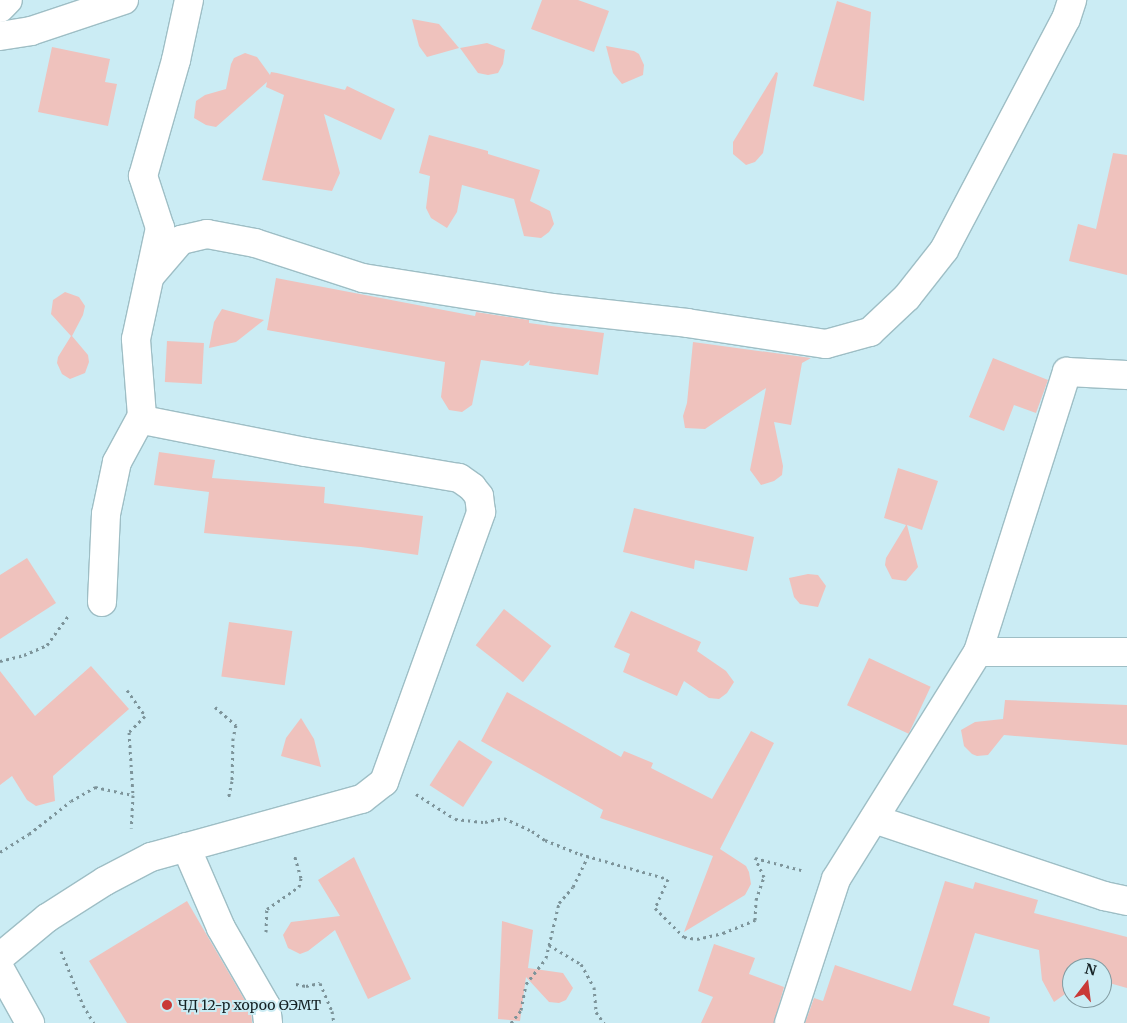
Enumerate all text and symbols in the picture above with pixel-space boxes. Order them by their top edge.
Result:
north arrow [1062,958,1112,1008]
text: N [1083,959,1098,980]
place label: ЧД 12-р хороо ӨЭМТ [178,997,321,1013]
marker: ЧД 12-р хороо ӨЭМТ [160,998,174,1012]

